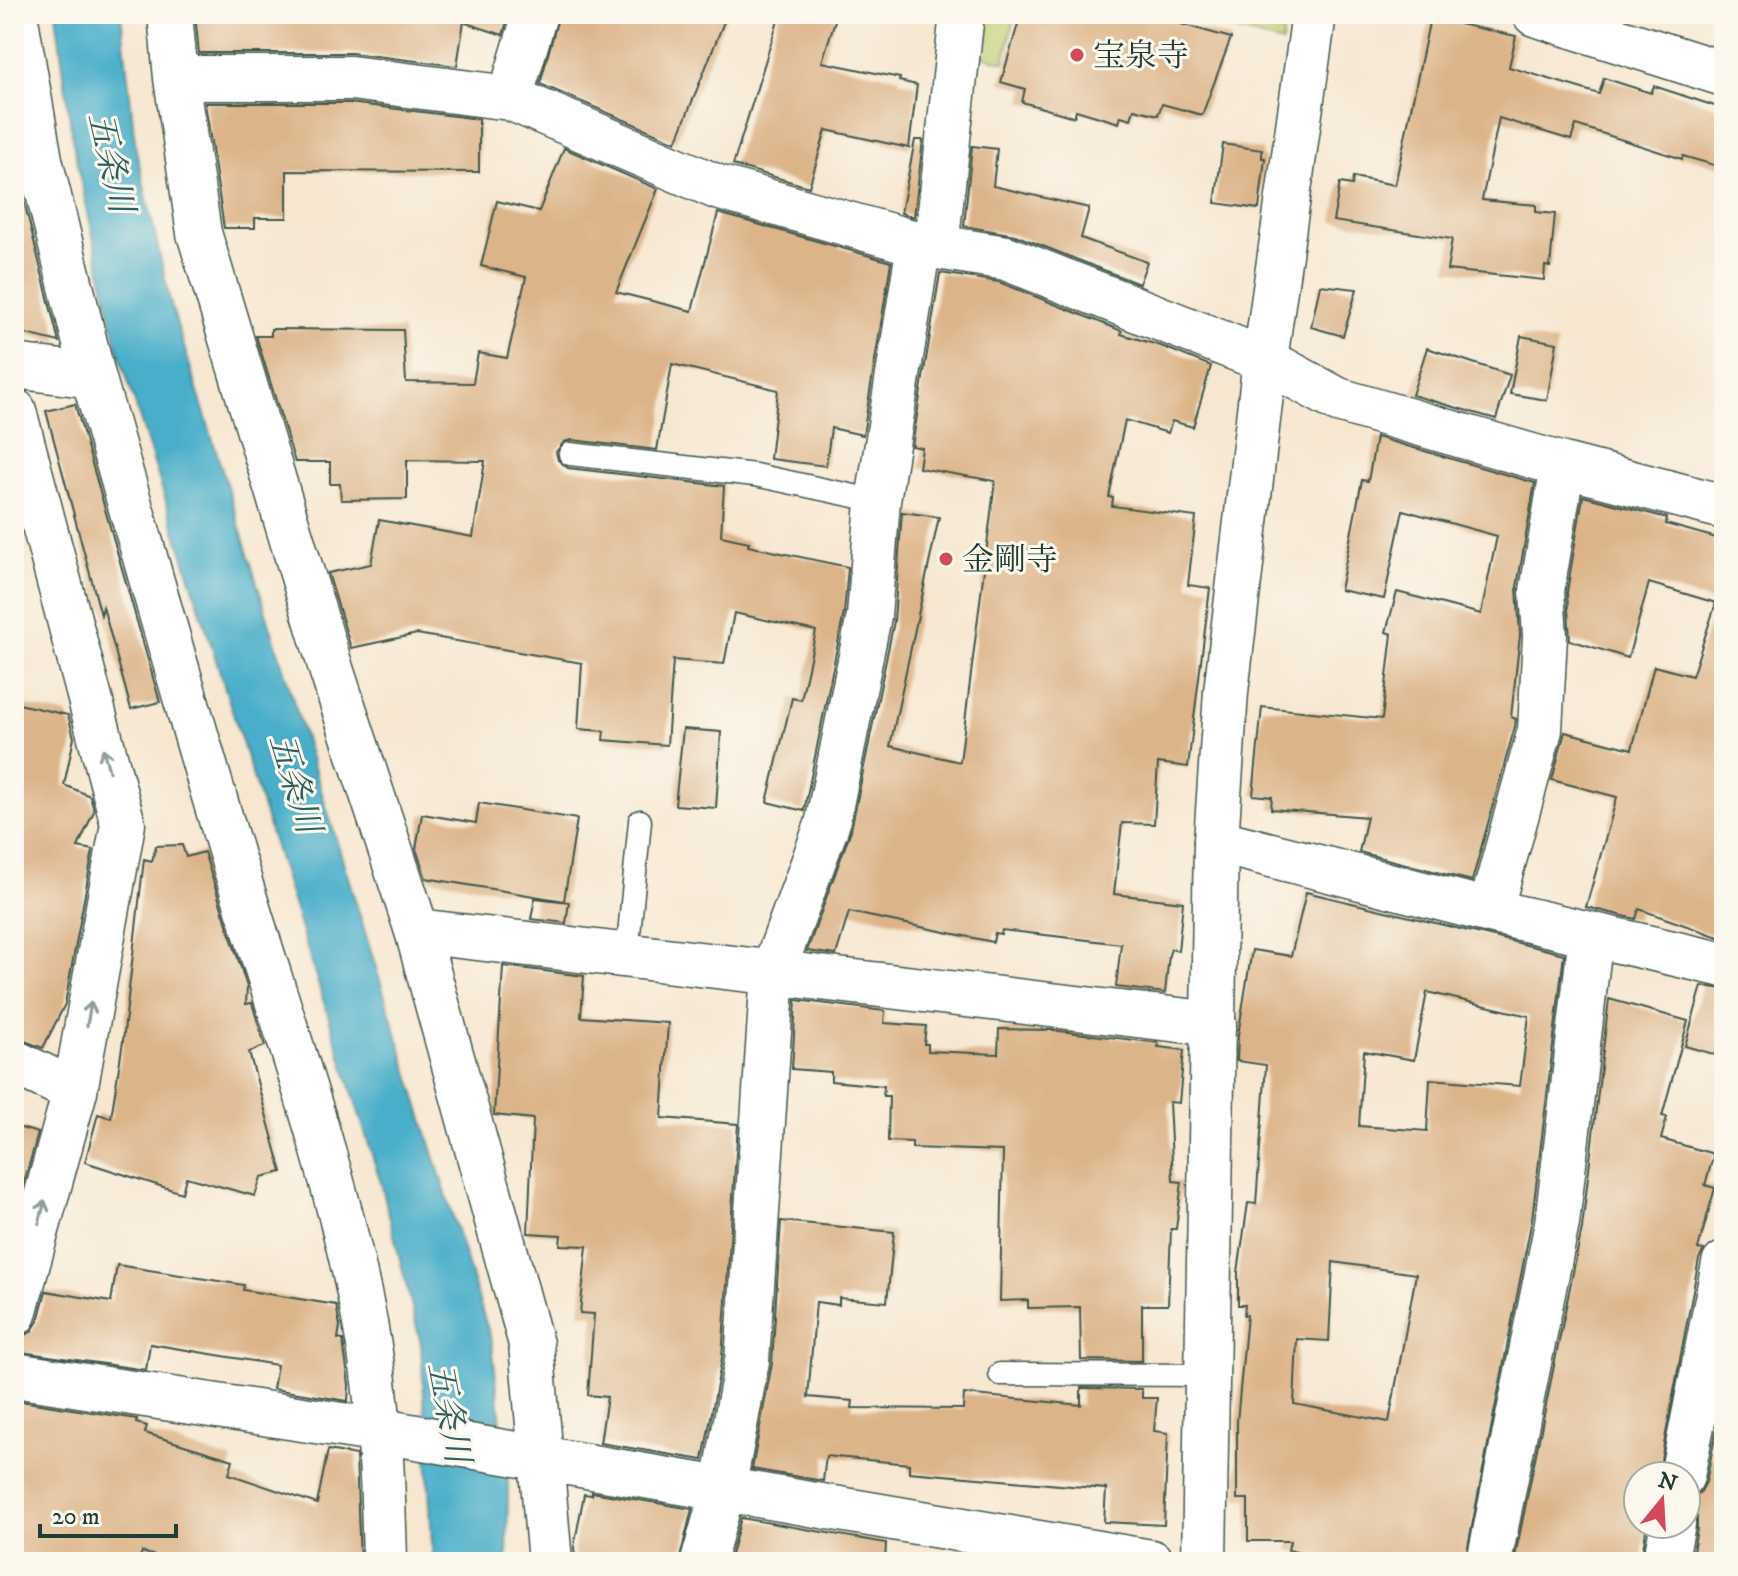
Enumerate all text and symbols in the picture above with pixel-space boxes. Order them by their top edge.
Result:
place label: 宝泉寺 [1093,37,1189,77]
marker: 宝泉寺 [1068,46,1086,64]
water label: 五条川 [78,108,143,221]
place label: 金剛寺 [962,541,1058,581]
marker: 金剛寺 [937,550,955,568]
water label: 五条川 [259,729,330,842]
one-way arrow [97,747,112,773]
one-way arrow [82,1002,97,1028]
one-way arrow [36,1200,51,1226]
water label: 五条川 [418,1358,479,1470]
north arrow [1622,1460,1702,1540]
text: N [1655,1467,1680,1498]
scale bar [40,1488,176,1538]
text: 20 m [52,1502,100,1532]

